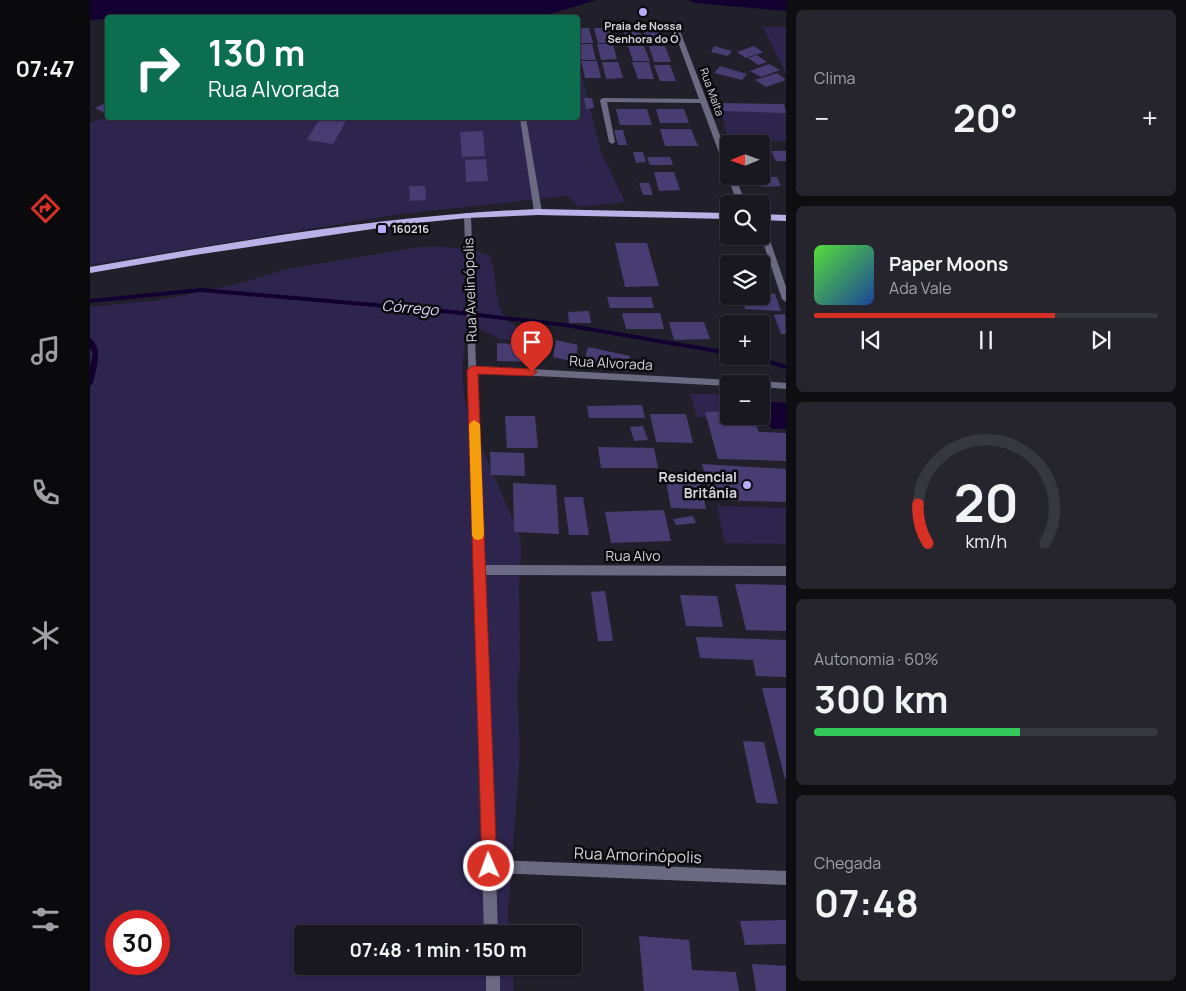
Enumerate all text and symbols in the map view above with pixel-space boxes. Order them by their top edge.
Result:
marker: Praia de Nossa Senhora do Ó [637,6,649,18]
place label: Praia de Nossa Senhora do Ó [604,18,682,46]
text: 130 m [208,29,305,77]
icon: right [125,35,190,100]
text: 07:47 [16,54,74,84]
street label: Rua Malta [697,66,728,118]
text: Clima [814,67,855,89]
text: Rua Alvorada [208,74,339,104]
text: 20° [953,91,1018,143]
text: − [814,99,829,137]
text: + [1142,99,1158,137]
north arrow [720,135,770,185]
map controls [720,135,770,425]
icon: directions [28,191,63,226]
button: search [720,195,770,245]
place label: 160216 [392,221,429,236]
marker: 160216 [376,223,388,235]
street label: Rua Avelinópolis [458,237,481,343]
text: Paper Moons [889,251,1008,277]
button: layers [720,255,770,305]
text: Ada Vale [889,277,952,299]
water label: Córrego [381,295,440,321]
button: + [720,315,770,365]
pin [511,321,553,372]
icon: previous [857,326,885,354]
icon: pause [972,326,1000,354]
icon: next [1087,326,1115,354]
icon: arrive [518,328,546,356]
icon: music [28,333,63,368]
street label: Rua Alvorada [569,351,653,374]
button: − [720,375,770,425]
place label: Residencial Britânia [659,467,737,502]
text: 20 [953,467,1019,538]
icon: phone [28,475,63,510]
marker: Residencial Britânia [741,479,753,491]
text: km/h [965,529,1007,553]
street label: Rua Alvo [606,546,660,565]
icon: climate [28,618,63,653]
text: Autonomia · 60% [814,648,938,670]
text: 300 km [814,672,948,724]
icon: car [28,760,63,795]
position arrow [462,839,514,891]
street label: Rua Amorinópolis [574,842,702,868]
text: Chegada [814,852,881,874]
text: 07:48 [814,876,919,928]
icon: filters [28,902,63,937]
speed limit sign: 30 [105,910,170,975]
text: 07:48 · 1 min · 150 m [350,937,526,963]

